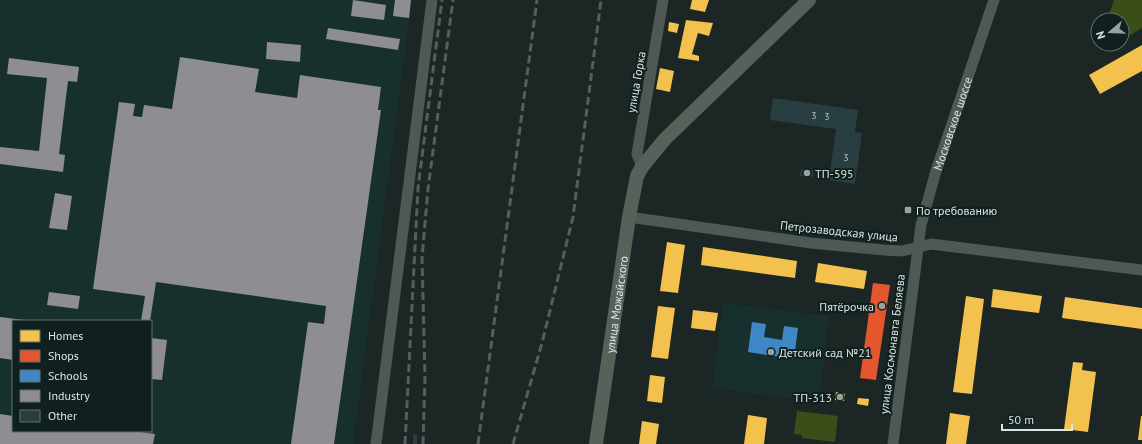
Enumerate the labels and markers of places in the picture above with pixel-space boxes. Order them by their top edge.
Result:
place label: ТП-595 [815,166,854,181]
marker: ТП-595 [802,168,812,178]
place label: По требованию [916,203,997,218]
marker: По требованию [903,205,913,215]
place label: Пятёрочка [819,299,874,314]
marker: Пятёрочка [877,301,887,311]
place label: Детский сад №21 [779,345,871,360]
marker: Детский сад №21 [766,347,776,357]
place label: ТП-313 [793,390,832,405]
marker: ТП-313 [835,392,845,402]

